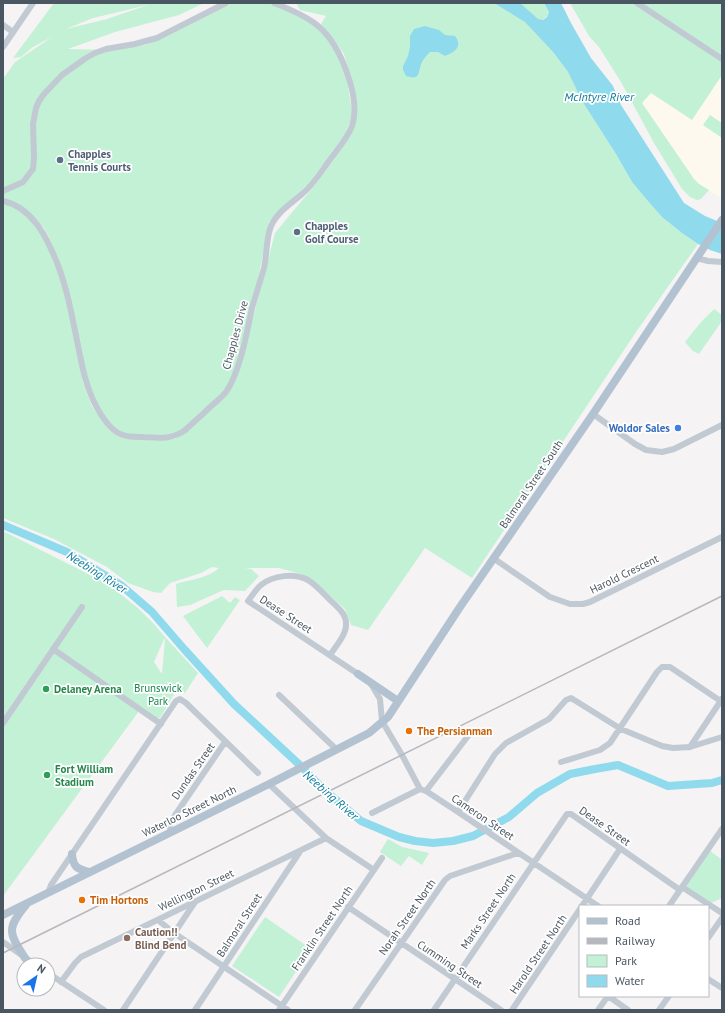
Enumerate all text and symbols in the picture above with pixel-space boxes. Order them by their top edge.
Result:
water label: McIntyre River [564,89,635,104]
place label: Chapples Tennis Courts [68,147,131,174]
marker: Chapples Tennis Courts [55,155,65,165]
place label: Chapples Golf Course [305,219,359,246]
marker: Chapples Golf Course [292,227,302,237]
street label: Chapples Drive [219,299,251,371]
place label: Woldor Sales [609,421,670,435]
marker: Woldor Sales [673,423,683,433]
street label: Balmoral Street South [496,437,566,531]
water label: Neebing River [64,548,131,597]
street label: Harold Crescent [587,551,661,597]
street label: Dease Street [257,592,315,636]
park label: Brunswick Park [134,681,183,708]
place label: Delaney Arena [54,682,122,696]
marker: Delaney Arena [41,684,51,694]
place label: The Persianman [417,724,492,738]
marker: The Persianman [404,726,414,736]
street label: Dundas Street [168,740,218,802]
place label: Fort William Stadium [55,762,113,789]
water label: Neebing River [300,767,362,824]
marker: Fort William Stadium [42,770,52,780]
street label: Waterloo Street North [140,782,238,840]
street label: Cameron Street [449,791,517,843]
street label: Dease Street [577,803,634,849]
street label: Wellington Street [156,866,236,914]
street label: Marks Street North [457,870,519,952]
street label: Norah Street North [376,876,438,958]
street label: Franklin Street North [288,883,356,973]
street label: Balmoral Street [213,890,265,960]
place label: Tim Hortons [90,893,149,907]
marker: Tim Hortons [77,895,87,905]
legend [579,905,709,997]
street label: Harold Street North [506,912,570,996]
text: Road [615,913,640,928]
place label: Caution!! Blind Bend [135,925,186,952]
marker: Caution!! Blind Bend [122,933,132,943]
text: Railway [615,933,655,948]
street label: Cumming Street [415,937,486,991]
text: Park [615,953,637,968]
north arrow [16,957,56,997]
text: N [35,961,49,977]
text: Water [615,973,645,988]

